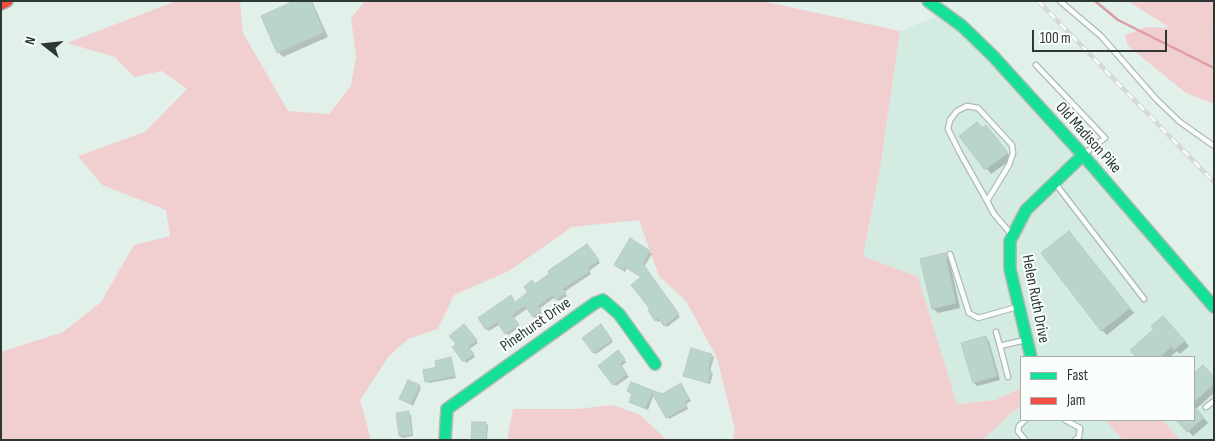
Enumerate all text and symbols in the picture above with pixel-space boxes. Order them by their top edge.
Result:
north arrow [20,20,70,70]
scale bar [1035,20,1170,52]
text: 100 m [1040,29,1071,48]
text: N [21,35,39,47]
street label: Old Madison Pike [1051,98,1125,178]
street label: Helen Ruth Drive [1017,253,1053,345]
street label: Pinehurst Drive [497,294,575,356]
legend [1020,356,1195,421]
text: Fast [1067,366,1088,385]
text: Jam [1067,391,1085,410]

